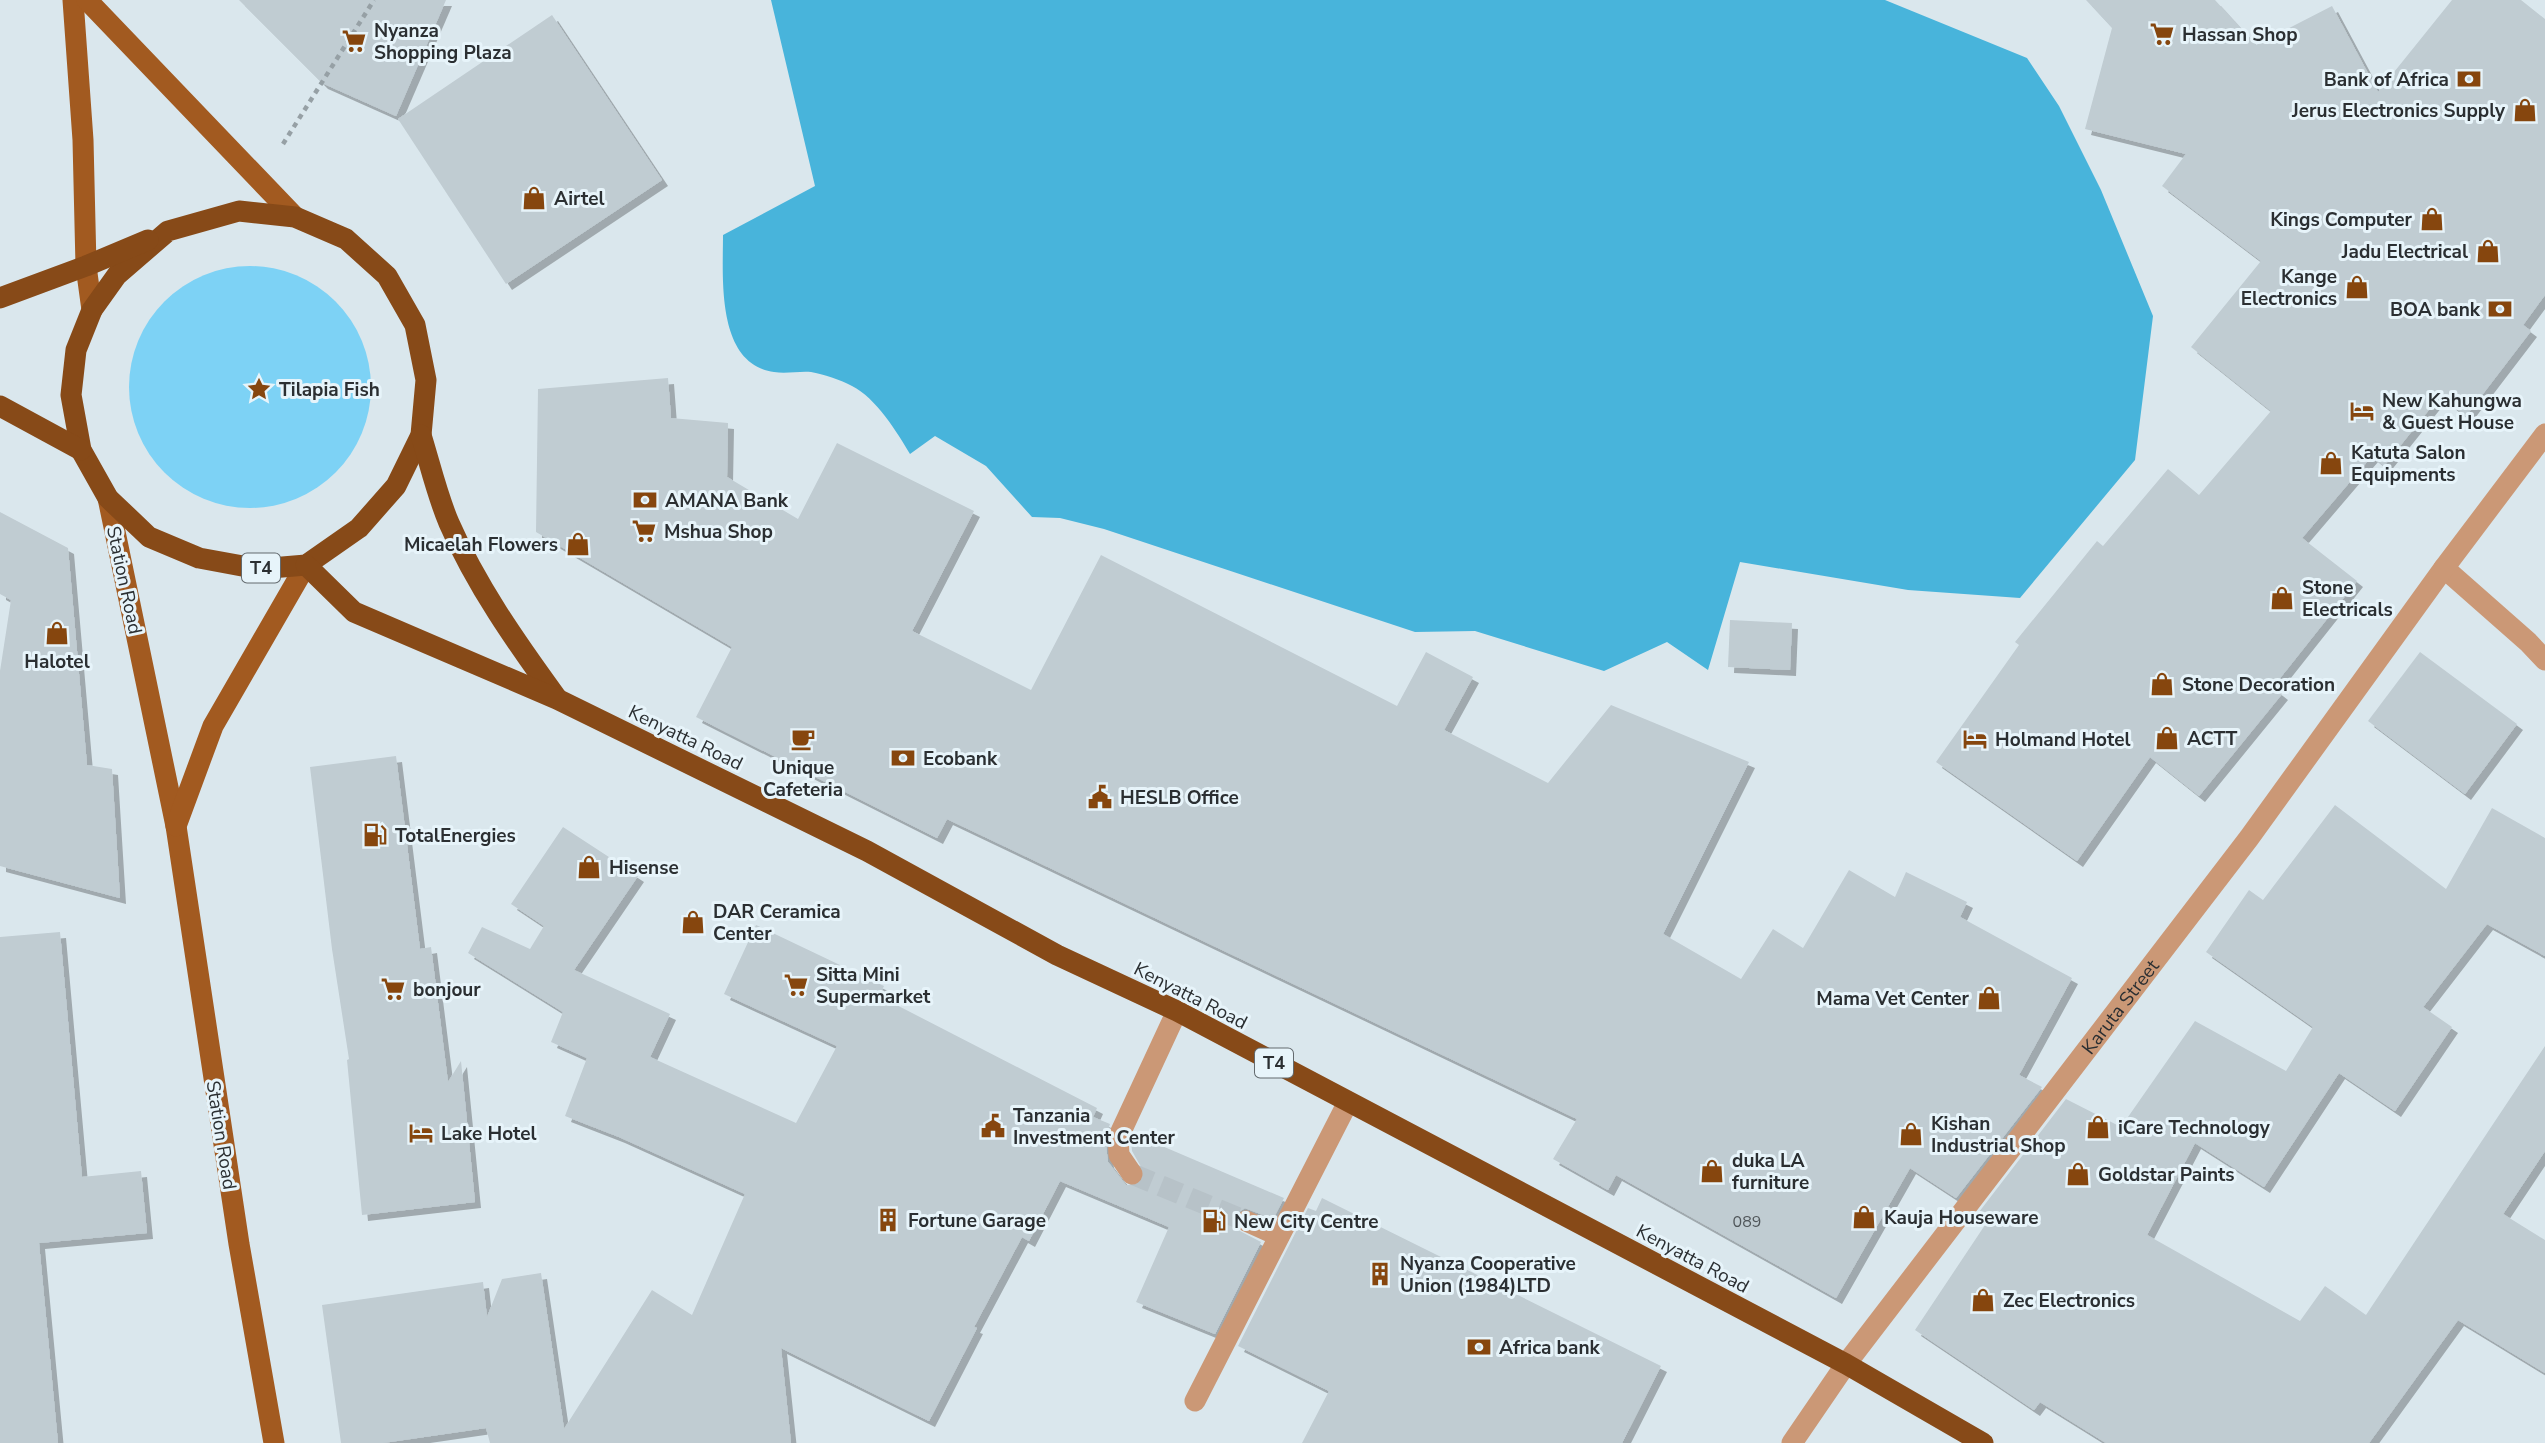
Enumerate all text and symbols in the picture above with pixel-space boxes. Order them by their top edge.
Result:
place label: Nyanza Shopping Plaza [374,18,512,66]
supermarket icon: Hassan Shop [2148,20,2176,48]
place label: Hassan Shop [2182,22,2298,48]
supermarket icon: Nyanza Shopping Plaza [340,27,368,55]
bank icon: Bank of Africa [2455,65,2483,93]
place label: Bank of Africa [2324,67,2449,93]
shop icon: Jerus Electronics Supply [2511,96,2539,124]
place label: Jerus Electronics Supply [2291,98,2506,124]
shop icon: Airtel [520,184,548,212]
place label: Airtel [554,186,605,212]
shop icon: Kings Computer [2418,205,2446,233]
place label: Kings Computer [2270,207,2413,233]
shop icon: Jadu Electrical [2474,237,2502,265]
place label: Jadu Electrical [2341,239,2468,265]
place label: Kange Electronics [2241,264,2337,312]
shop icon: Kange Electronics [2343,273,2371,301]
bank icon: BOA bank [2486,295,2514,323]
place label: BOA bank [2390,297,2481,323]
place icon: Tilapia Fish [245,375,273,403]
place label: Tilapia Fish [279,377,380,403]
place label: New Kahungwa & Guest House [2382,388,2522,436]
hotel icon: New Kahungwa & Guest House [2348,397,2376,425]
place label: Katuta Salon Equipments [2351,440,2466,488]
shop icon: Katuta Salon Equipments [2317,449,2345,477]
bank icon: AMANA Bank [631,486,659,514]
place label: AMANA Bank [665,488,789,514]
supermarket icon: Mshua Shop [630,517,658,545]
place label: Mshua Shop [664,519,773,545]
street label: Station Road [100,524,148,637]
shop icon: Micaelah Flowers [564,530,592,558]
place label: Micaelah Flowers [404,532,558,558]
road number: T4 [242,554,280,582]
place label: Stone Electricals [2302,575,2393,623]
shop icon: Stone Electricals [2268,584,2296,612]
shop icon: Halotel [43,619,71,647]
place label: Halotel [24,649,90,675]
shop icon: Stone Decoration [2148,670,2176,698]
place label: Stone Decoration [2182,672,2335,698]
street label: Kenyatta Road [624,699,747,777]
shop icon: ACTT [2153,724,2181,752]
cafe icon: Unique Cafeteria [789,725,817,753]
hotel icon: Holmand Hotel [1961,725,1989,753]
place label: ACTT [2187,726,2238,752]
place label: Holmand Hotel [1995,727,2131,753]
bank icon: Ecobank [889,744,917,772]
place label: Ecobank [923,746,998,772]
place label: Unique Cafeteria [763,755,843,803]
public building icon: HESLB Office [1086,783,1114,811]
place label: HESLB Office [1120,785,1239,811]
fuel station icon: TotalEnergies [361,821,389,849]
place label: TotalEnergies [395,823,516,849]
shop icon: Hisense [575,853,603,881]
place label: Hisense [609,855,679,881]
place label: DAR Ceramica Center [713,899,841,947]
shop icon: DAR Ceramica Center [679,908,707,936]
street label: Karuta Street [2076,954,2166,1060]
street label: Kenyatta Road [1129,956,1252,1036]
place label: Sitta Mini Supermarket [816,962,931,1010]
supermarket icon: Sitta Mini Supermarket [782,971,810,999]
supermarket icon: bonjour [379,975,407,1003]
place label: bonjour [413,977,481,1003]
shop icon: Mama Vet Center [1975,984,2003,1012]
place label: Mama Vet Center [1816,986,1970,1012]
road number: T4 [1255,1048,1293,1078]
street label: Station Road [200,1079,242,1191]
place label: Tanzania Investment Center [1013,1103,1176,1151]
place label: Kishan Industrial Shop [1931,1111,2066,1159]
public building icon: Tanzania Investment Center [979,1112,1007,1140]
shop icon: iCare Technology [2084,1113,2112,1141]
place label: iCare Technology [2118,1115,2271,1141]
hotel icon: Lake Hotel [407,1119,435,1147]
shop icon: Kishan Industrial Shop [1897,1120,1925,1148]
place label: Lake Hotel [441,1121,537,1147]
place label: duka LA furniture [1732,1148,1809,1196]
shop icon: duka LA furniture [1698,1157,1726,1185]
shop icon: Goldstar Paints [2064,1160,2092,1188]
place label: Goldstar Paints [2098,1162,2235,1188]
shop icon: Kauja Houseware [1850,1203,1878,1231]
place label: Kauja Houseware [1884,1205,2039,1231]
building icon: Fortune Garage [874,1206,902,1234]
fuel station icon: New City Centre [1200,1207,1228,1235]
place label: Fortune Garage [908,1208,1046,1234]
place label: New City Centre [1234,1209,1379,1235]
house number: 089 [1733,1211,1761,1233]
street label: Kenyatta Road [1632,1218,1754,1300]
place label: Nyanza Cooperative Union (1984)LTD [1400,1251,1576,1299]
building icon: Nyanza Cooperative Union (1984)LTD [1366,1260,1394,1288]
shop icon: Zec Electronics [1969,1286,1997,1314]
place label: Zec Electronics [2003,1288,2135,1314]
bank icon: Africa bank [1465,1333,1493,1361]
place label: Africa bank [1499,1335,1600,1361]

